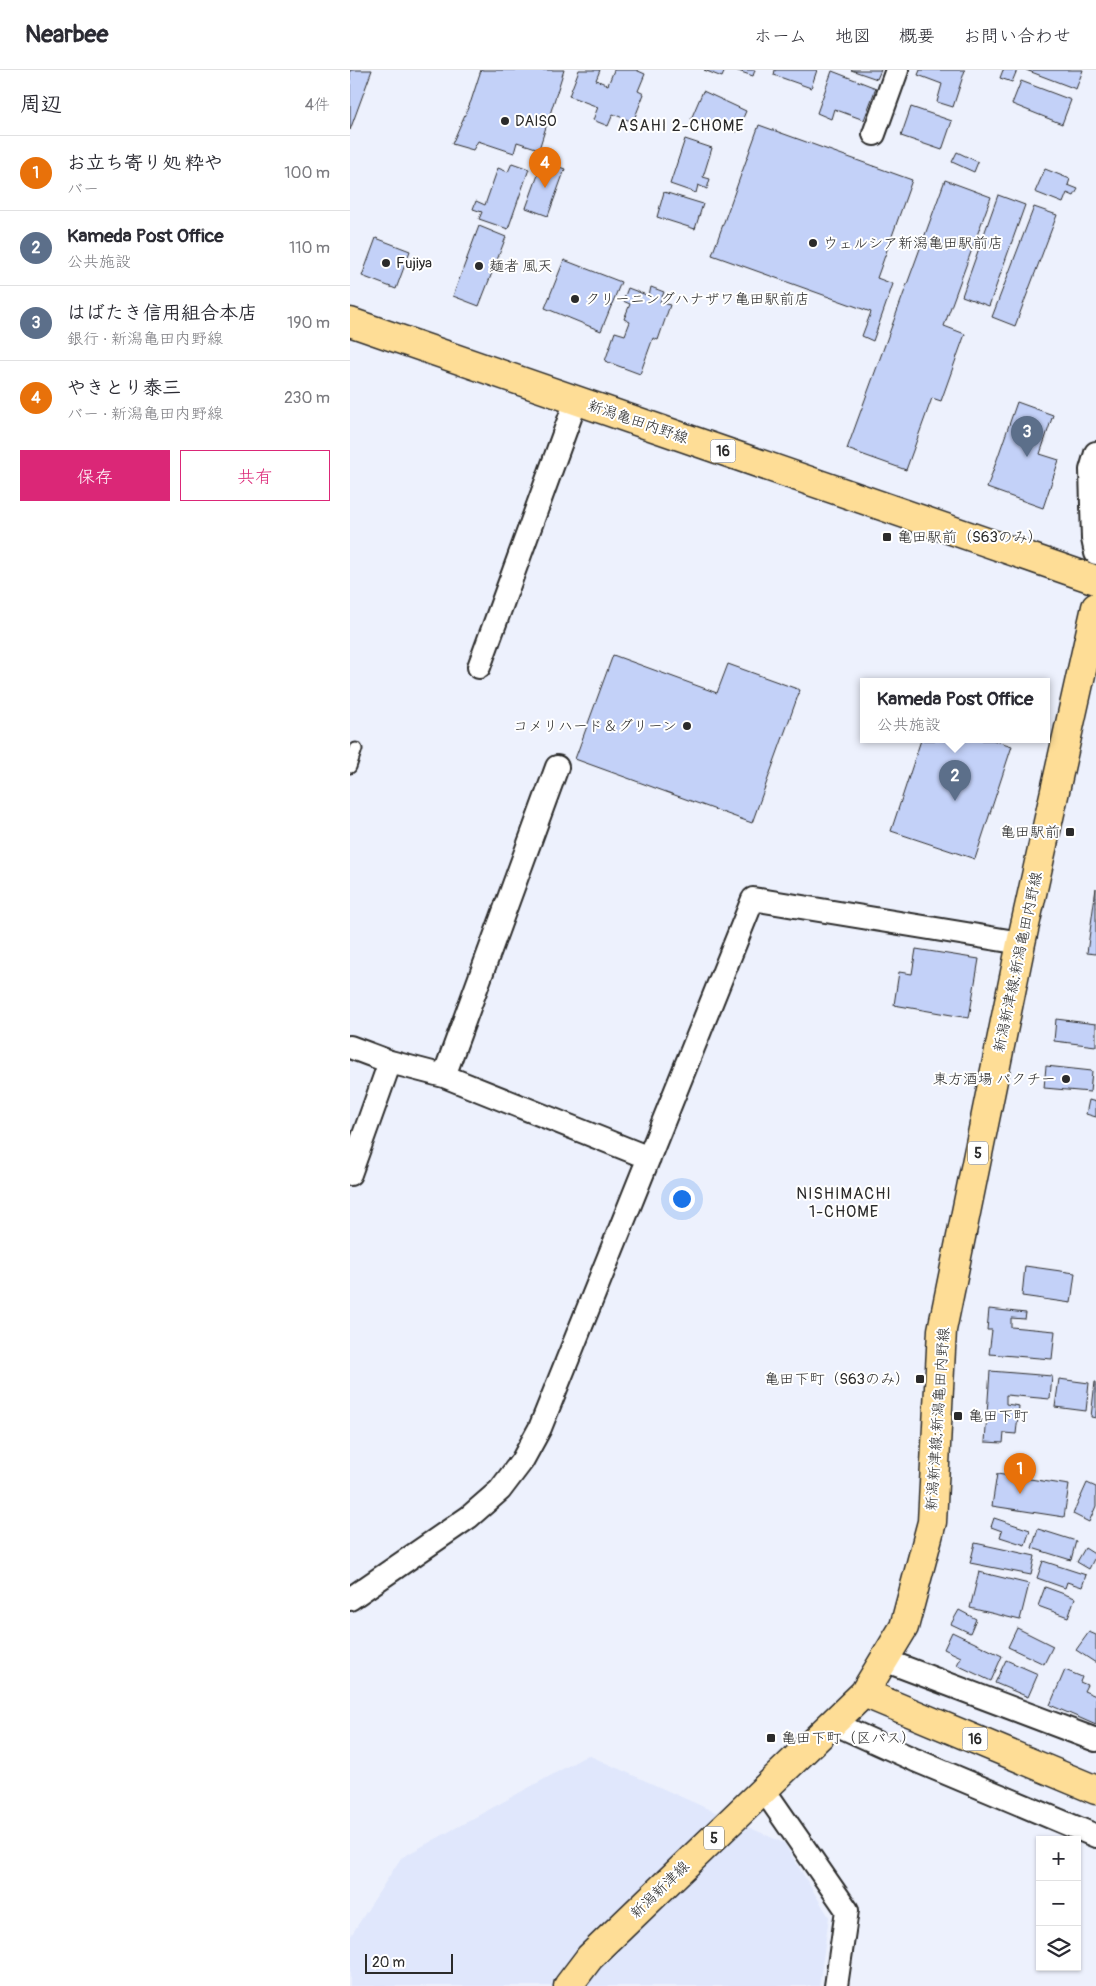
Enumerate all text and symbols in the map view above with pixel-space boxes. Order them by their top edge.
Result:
text: Nearbee [25,20,108,49]
text: ホーム [754,25,807,48]
text: 地図 [835,25,871,48]
text: 概要 [899,25,935,48]
text: お問い合わせ [963,25,1071,48]
text: 周辺 [20,91,62,118]
text: 4件 [305,95,330,115]
place label: DAISO [515,112,557,131]
marker: DAISO [499,115,511,127]
district label: ASAHI 2-CHOME [618,116,744,136]
pin: 4 [529,147,561,188]
text: お立ち寄り処 粋や [67,151,223,175]
text: 1 [33,163,39,183]
text: 100 m [284,163,330,183]
text: バー [67,179,99,199]
text: Kameda Post Office [67,224,224,248]
place label: ウェルシア新潟亀田駅前店 [823,234,1003,253]
marker: ウェルシア新潟亀田駅前店 [807,237,819,249]
text: 2 [32,238,40,258]
text: 110 m [289,238,330,258]
text: 公共施設 [67,252,131,272]
place label: Fujiya [396,254,432,273]
marker: Fujiya [380,257,392,269]
place label: 麺者 風天 [489,257,552,276]
marker: 麺者 風天 [473,260,485,272]
place label: クリーニングハナザワ亀田駅前店 [585,290,809,309]
marker: クリーニングハナザワ亀田駅前店 [569,293,581,305]
text: はばたき信用組合本店 [67,301,257,325]
text: 3 [32,313,40,333]
text: 190 m [287,313,330,333]
text: 銀行 · 新潟亀田内野線 [67,329,223,349]
text: やきとり泰三 [67,376,181,400]
text: 4 [31,388,41,408]
text: 230 m [284,388,330,408]
street label: 新潟亀田内野線 [585,396,691,448]
text: バー · 新潟亀田内野線 [67,404,223,424]
pin: 3 [1011,416,1043,457]
road number: 16 [710,440,736,462]
button: 保存 [20,450,170,501]
button: 共有 [180,450,330,501]
place label: 亀田駅前（S63のみ） [897,528,1043,547]
marker: 亀田駅前（S63のみ） [881,531,893,543]
popup [860,678,1050,743]
text: Kameda Post Office [877,687,1033,711]
text: 公共施設 [877,715,941,735]
place label: コメリハード＆グリーン [513,717,677,736]
marker: コメリハード＆グリーン [681,720,693,732]
pin: 2 [939,760,971,801]
place label: 亀田駅前 [1000,823,1060,842]
marker: 亀田駅前 [1064,826,1076,838]
street label: 新潟新津線;新潟亀田内野線 [990,870,1046,1054]
place label: 東方酒場 パクチー [933,1070,1056,1089]
marker: 東方酒場 パクチー [1060,1073,1072,1085]
road number: 5 [968,1142,988,1164]
district label: NISHIMACHI 1-CHOME [796,1184,892,1222]
your location [669,1186,695,1212]
street label: 新潟新津線;新潟亀田内野線 [922,1326,954,1512]
place label: 亀田下町（S63のみ） [764,1370,910,1389]
marker: 亀田下町（S63のみ） [914,1373,926,1385]
place label: 亀田下町 [968,1407,1029,1426]
marker: 亀田下町 [952,1410,964,1422]
pin: 1 [1004,1453,1036,1494]
road number: 16 [962,1728,988,1750]
place label: 亀田下町（区バス） [781,1729,916,1748]
marker: 亀田下町（区バス） [765,1732,777,1744]
road number: 5 [704,1826,724,1850]
map controls [1036,1836,1081,1971]
button: + [1036,1836,1081,1881]
street label: 新潟新津線 [626,1857,694,1923]
button: − [1036,1881,1081,1926]
button: layers [1036,1926,1081,1971]
scale bar [365,1951,452,1974]
text: 20 m [372,1954,405,1971]

